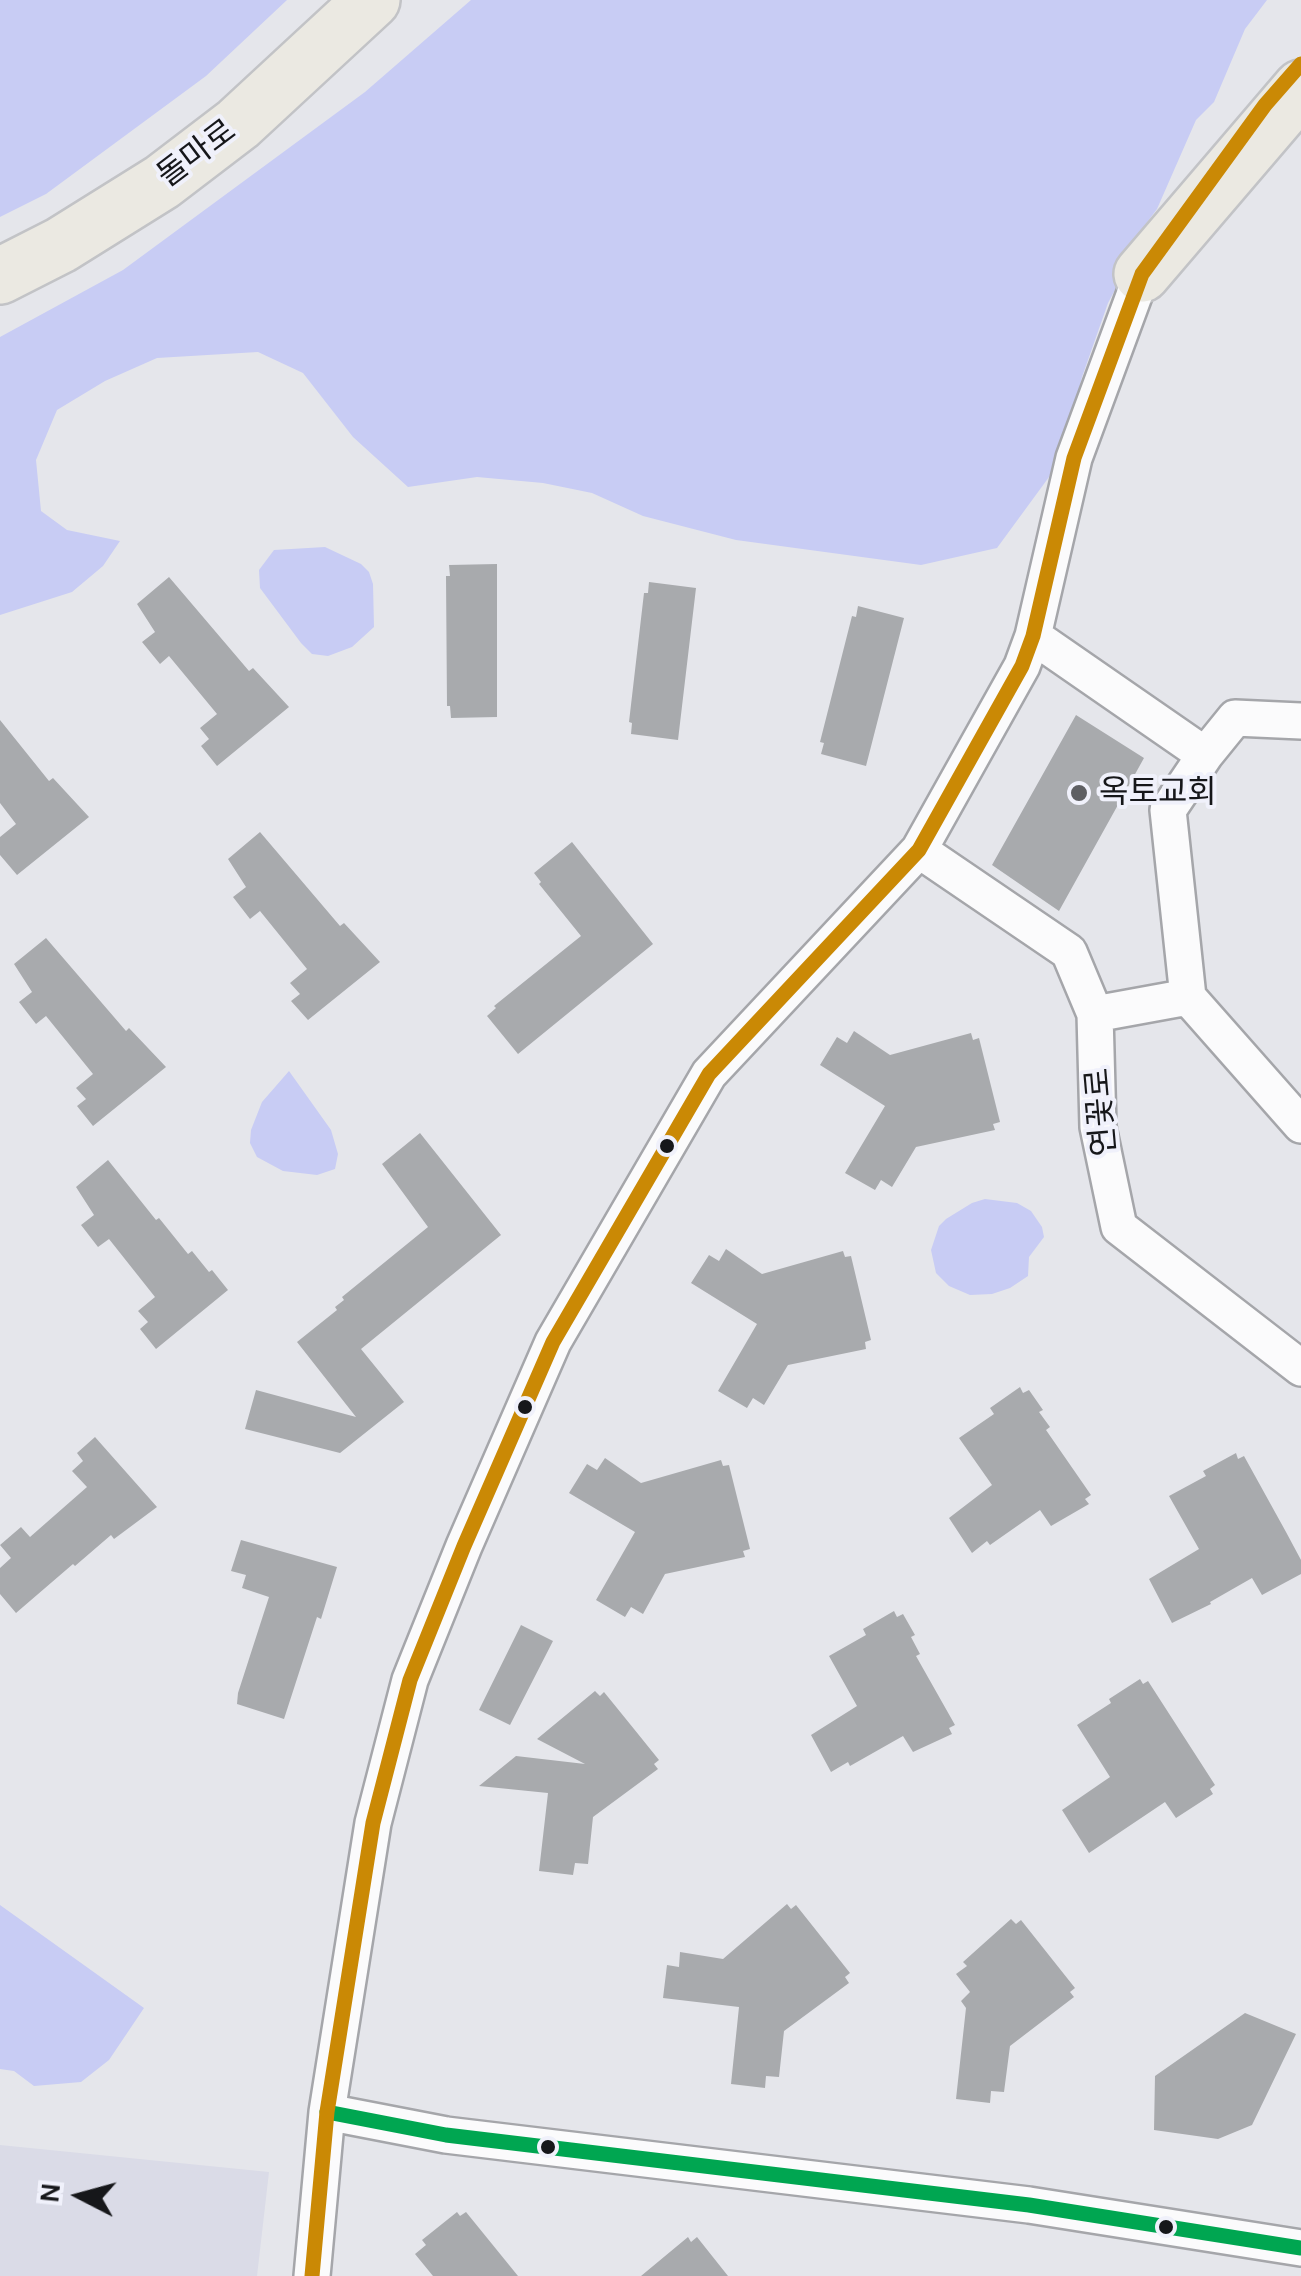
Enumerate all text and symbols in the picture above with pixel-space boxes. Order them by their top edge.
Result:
street label: 돌마로 [150,112,244,196]
place label: 옥토교회 [1099,774,1217,812]
marker: 옥토교회 [1068,782,1090,804]
street label: 연꽃로 [1079,1066,1125,1158]
unlabelled marker [657,1136,677,1156]
unlabelled marker [515,1397,535,1417]
unlabelled marker [538,2137,558,2157]
north arrow [30,2146,130,2246]
text: N [32,2181,67,2205]
unlabelled marker [1156,2217,1176,2237]

